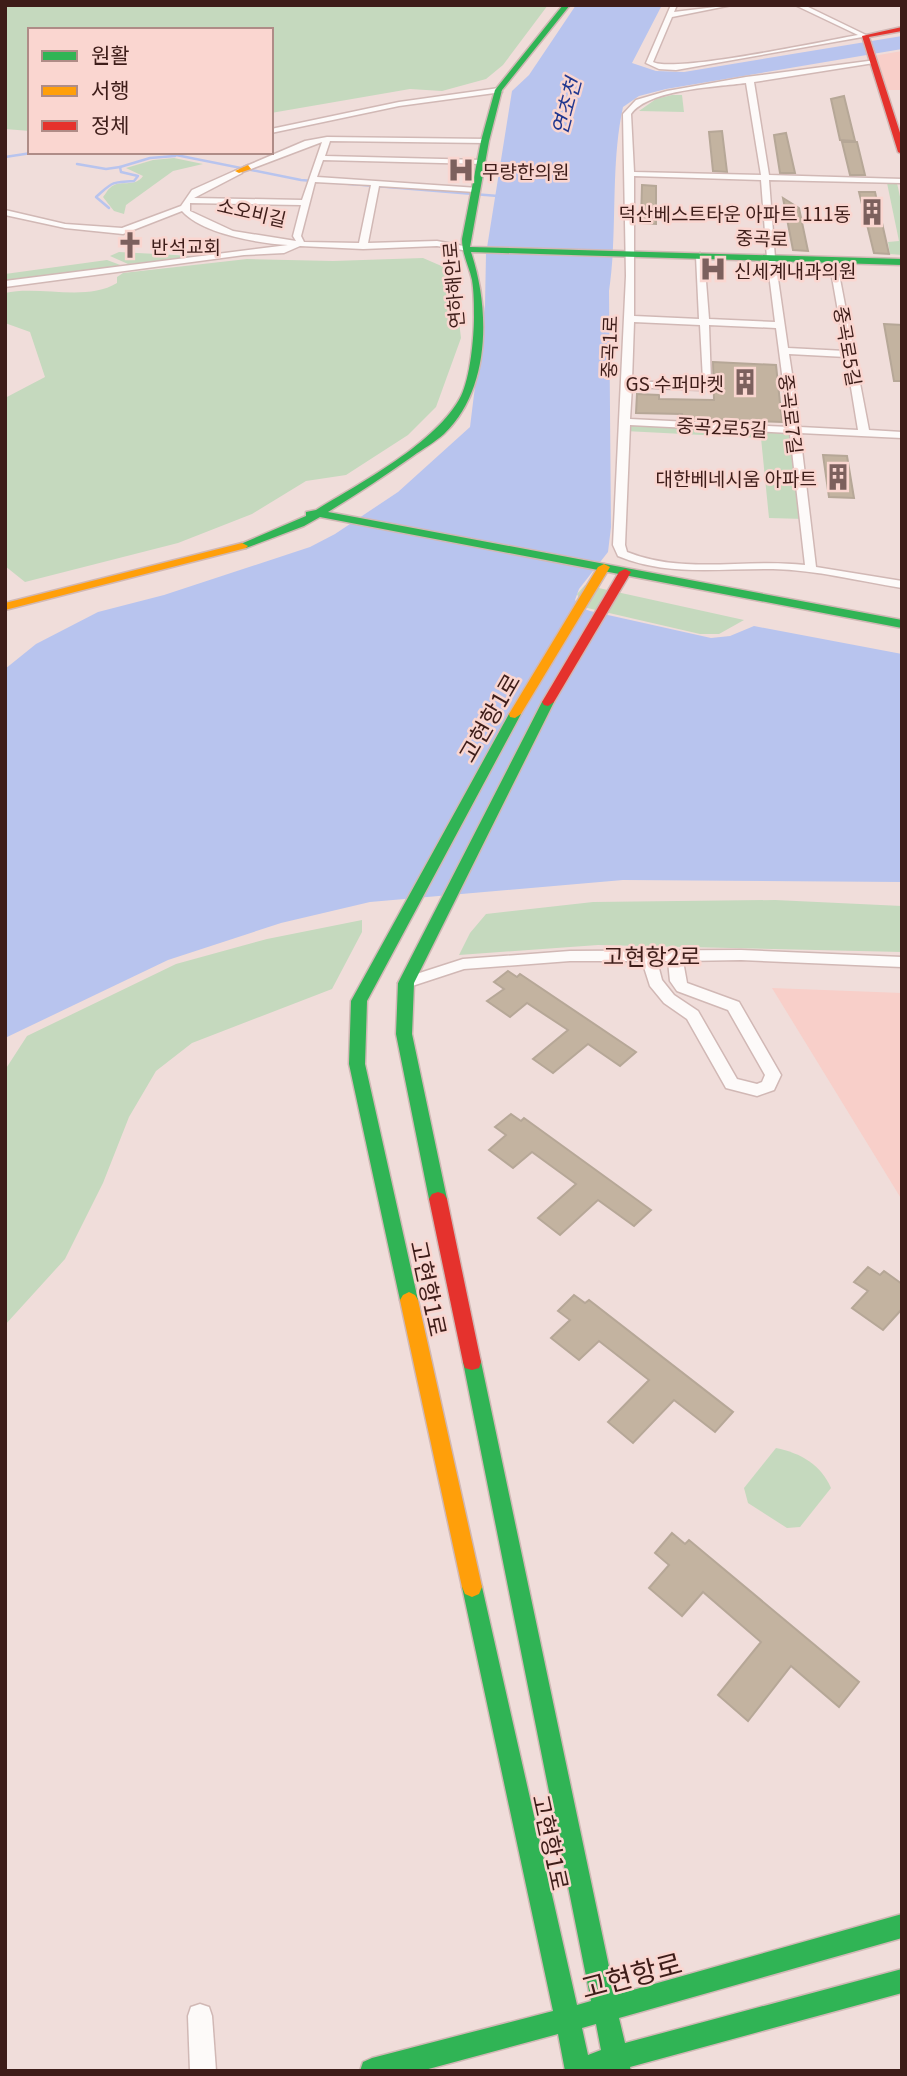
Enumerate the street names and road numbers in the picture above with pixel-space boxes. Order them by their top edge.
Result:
street label: 소오비길 [215,190,289,232]
street label: 중곡로 [735,223,789,251]
street label: 연하해안로 [435,240,469,330]
street label: 중곡로5길 [829,304,869,388]
street label: 중곡1로 [593,315,623,379]
street label: 중곡로7길 [774,372,810,456]
street label: 중곡2로5길 [676,410,768,442]
street label: 고현항1로 [449,666,527,768]
street label: 고현항2로 [603,938,701,972]
street label: 고현항1로 [403,1237,457,1339]
street label: 고현항1로 [525,1791,579,1893]
street label: 고현항로 [576,1941,686,2007]

